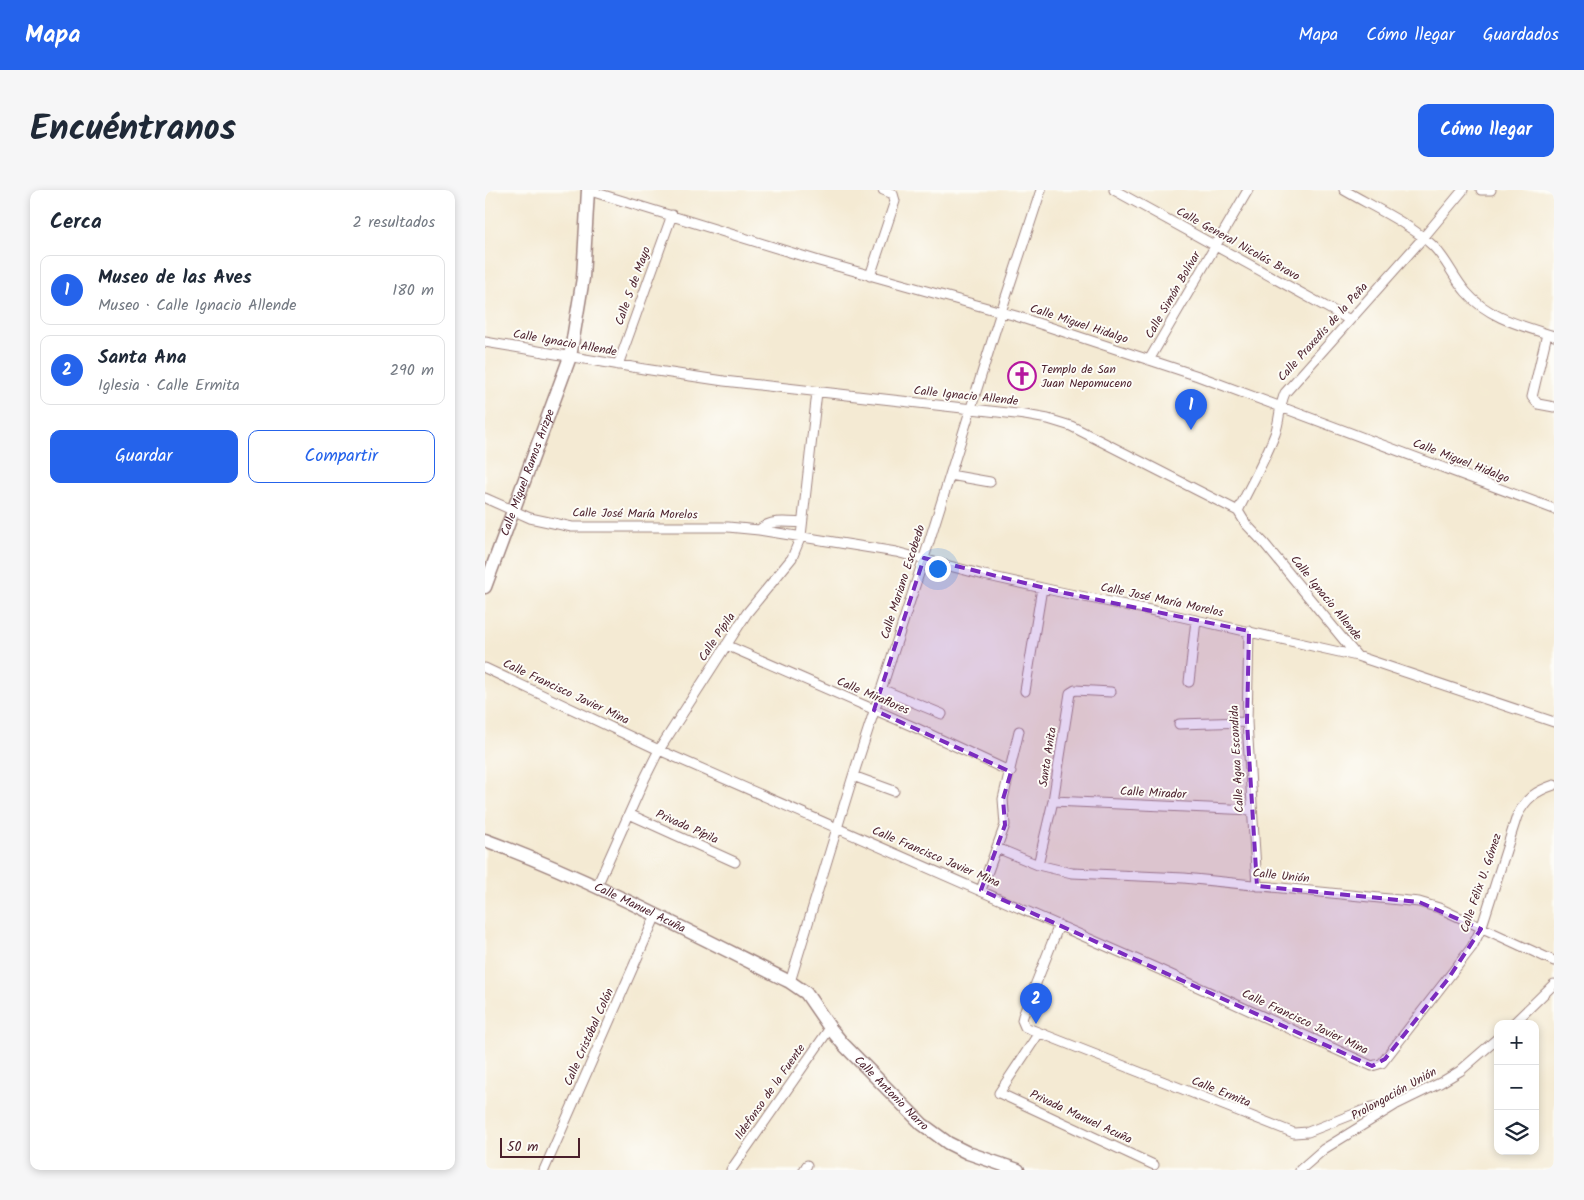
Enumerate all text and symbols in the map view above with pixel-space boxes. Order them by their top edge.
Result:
text: Mapa [25,16,81,55]
text: Mapa [1299,21,1338,50]
text: Cómo llegar [1366,21,1455,50]
text: Guardados [1483,21,1559,50]
text: Encuéntranos [30,102,236,158]
button: Cómo llegar [1418,104,1554,157]
street label: Calle General Nicolás Bravo [1173,202,1303,286]
text: Cerca [50,206,102,239]
text: 2 resultados [353,210,435,235]
street label: Calle 5 de Mayo [610,244,656,328]
street label: Calle Simón Bolívar [1140,247,1206,342]
text: Museo de las Aves [98,263,252,293]
text: 1 [65,278,69,303]
text: 180 m [392,278,434,303]
street label: Calle Praxedis de la Peña [1273,278,1373,386]
text: Museo · Calle Ignacio Allende [98,293,296,318]
street label: Calle Miguel Hidalgo [1027,299,1131,349]
street label: Calle Ignacio Allende [512,325,619,362]
text: Santa Ana [98,343,186,373]
text: 2 [62,358,72,383]
text: 290 m [390,358,434,383]
place label: Templo de San Juan Nepomuceno [1041,360,1132,393]
church icon: Templo de San Juan Nepomuceno [1007,361,1037,391]
text: Iglesia · Calle Ermita [98,373,240,398]
street label: Calle Ignacio Allende [913,381,1020,411]
pin: 1 [1175,389,1207,430]
street label: Calle Miguel Ramos Arizpe [495,406,560,539]
button: Guardar [50,430,238,483]
button: Compartir [248,430,435,483]
street label: Calle Miguel Hidalgo [1410,434,1512,488]
street label: Calle José María Morelos [572,503,698,525]
street label: Calle Mariano Escobedo [876,522,930,642]
street label: Calle Ignacio Allende [1286,551,1367,645]
your location [925,556,951,582]
street label: Calle José María Morelos [1099,578,1225,622]
street label: Calle Pípila [694,608,741,665]
street label: Calle Francisco Javier Mina [500,654,633,730]
street label: Calle Miraflores [834,672,912,720]
street label: Calle Agua Escondida [1225,704,1249,813]
street label: Santa Anita [1034,725,1062,788]
street label: Calle Mirador [1119,782,1188,804]
street label: Privada Pípila [653,805,722,849]
street label: Calle Francisco Javier Mina [869,821,1003,893]
street label: Calle Félix U. Gómez [1455,831,1507,935]
street label: Calle Unión [1252,864,1310,888]
street label: Calle Manuel Acuña [591,877,689,938]
pin: 2 [1020,983,1052,1024]
street label: Calle Francisco Javier Mina [1239,984,1372,1060]
street label: Calle Cristóbal Colón [559,985,619,1089]
map controls [1494,1020,1539,1155]
button: + [1494,1020,1539,1065]
street label: Ildefonso de la Fuente [730,1040,811,1144]
street label: Calle Antonio Narro [850,1051,933,1135]
street label: Prolongación Unión [1348,1063,1440,1125]
button: − [1494,1065,1539,1110]
street label: Calle Ermita [1188,1071,1254,1113]
street label: Privada Manuel Acuña [1027,1085,1136,1149]
button: layers [1494,1110,1539,1155]
scale bar [500,1135,580,1158]
text: 50 m [507,1136,538,1158]

